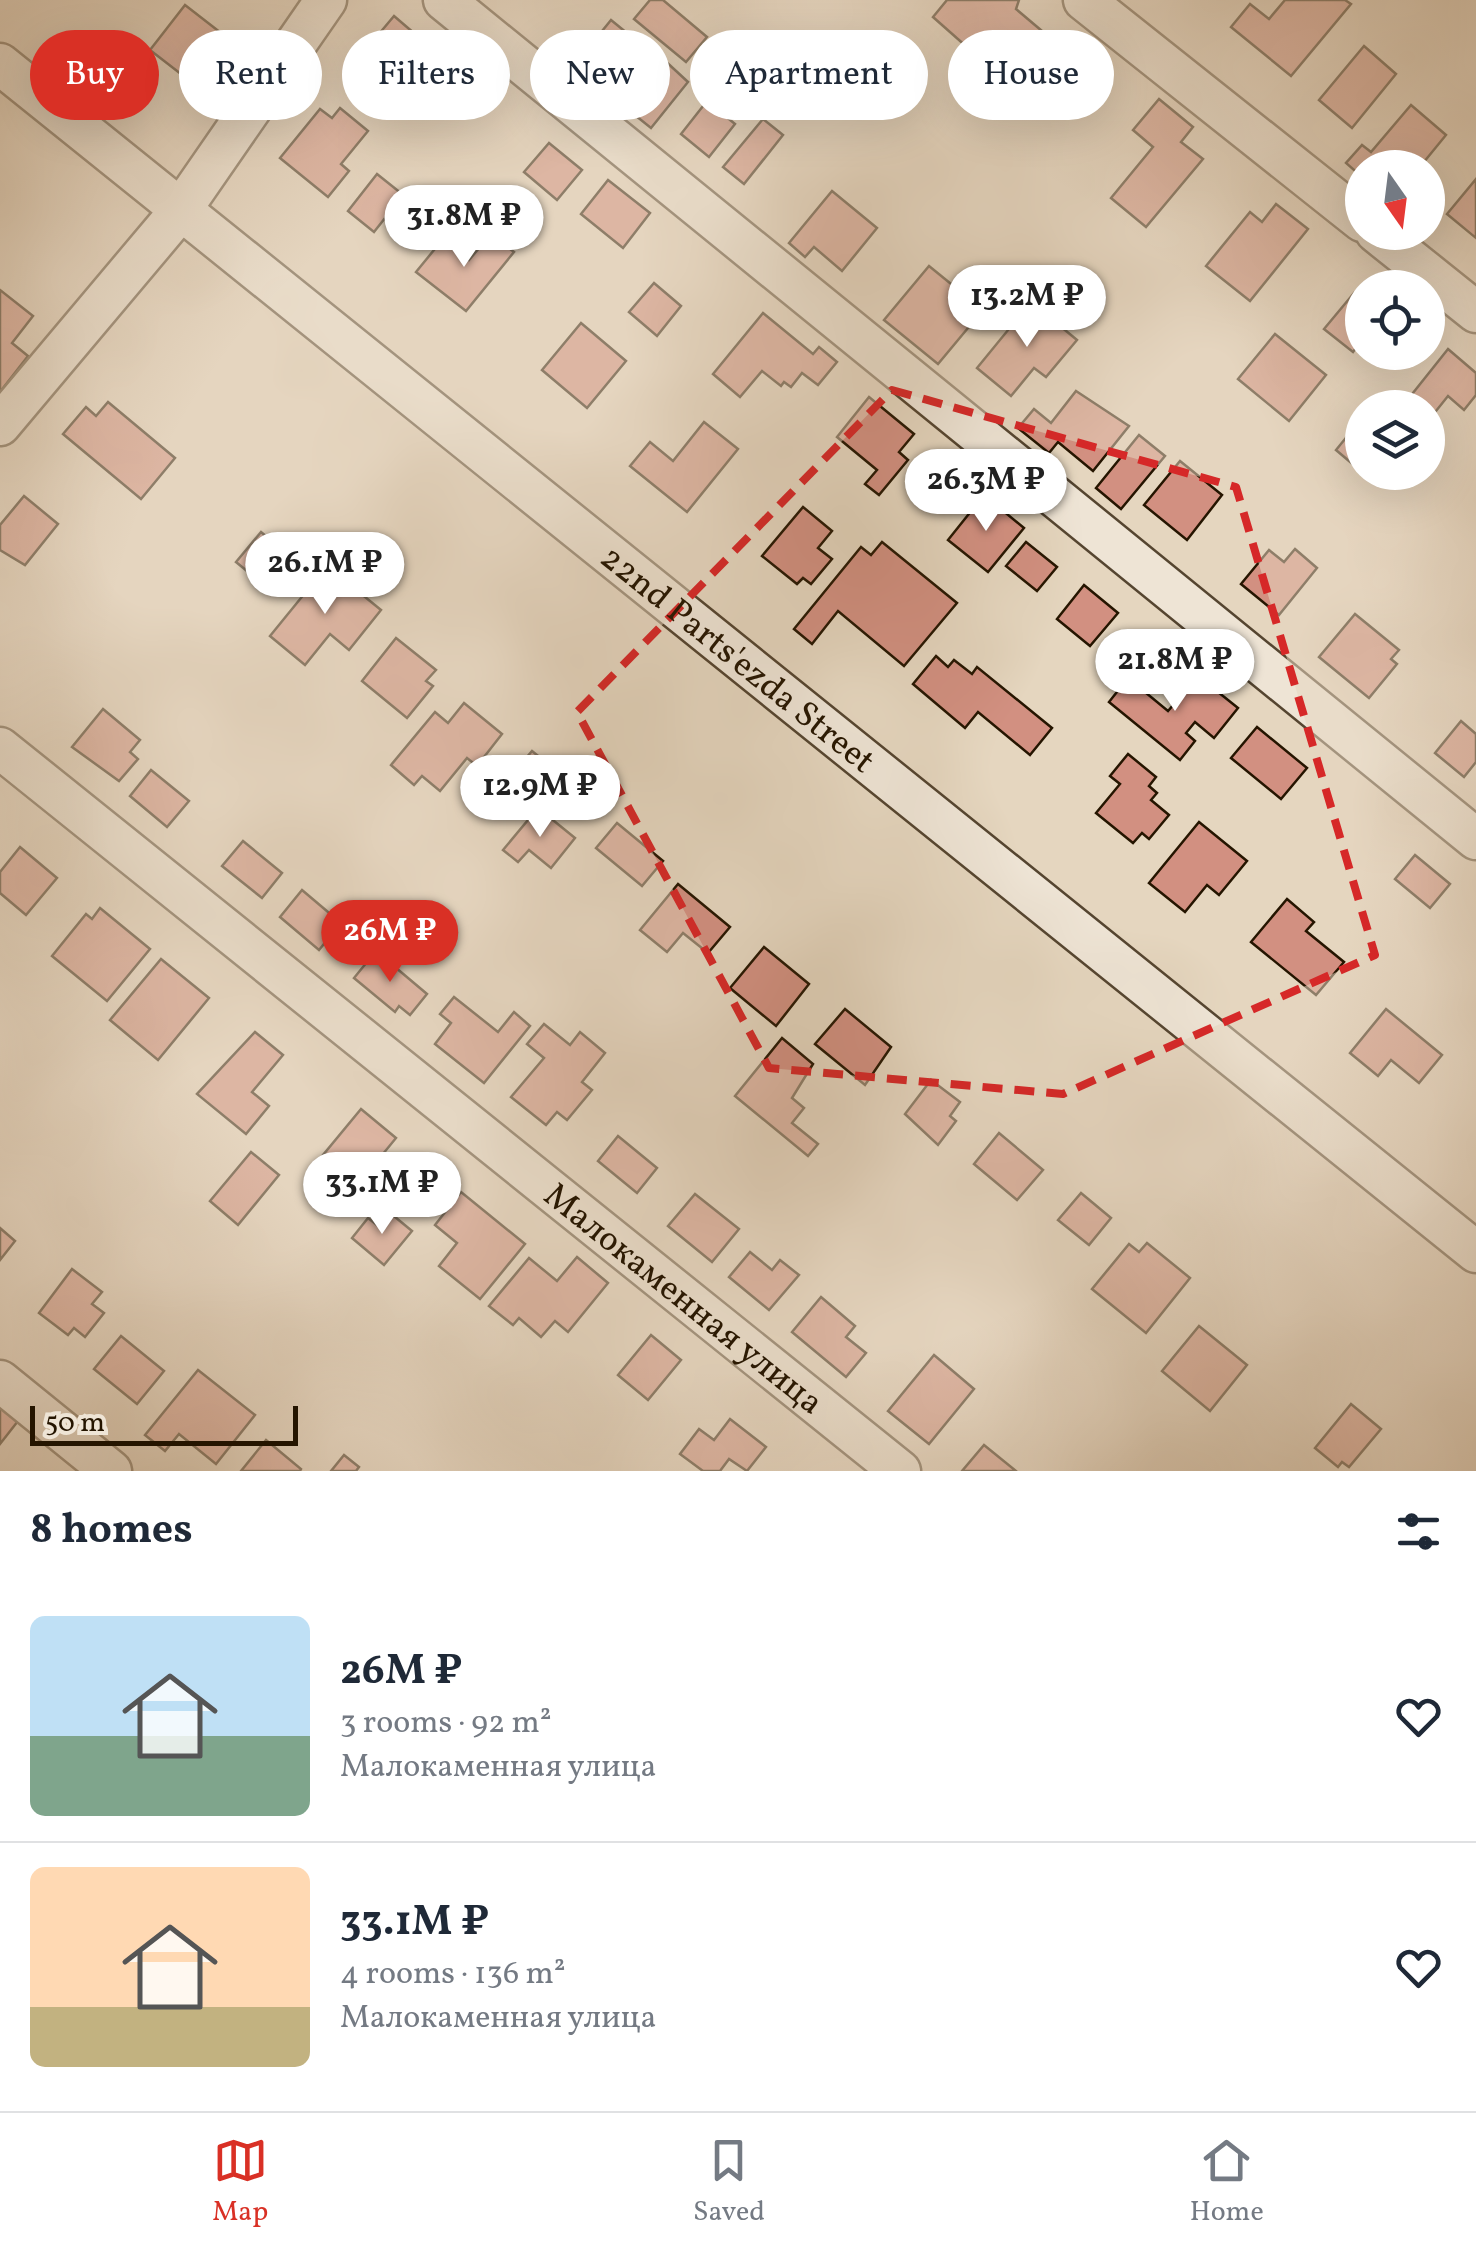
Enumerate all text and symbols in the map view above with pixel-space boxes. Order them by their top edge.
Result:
chip: Buy [30,30,159,120]
chip: Rent [179,30,322,120]
chip: Filters [342,30,510,120]
chip: New [530,30,670,120]
chip: Apartment [690,30,928,120]
chip: House [948,30,1114,120]
north arrow [1345,150,1445,250]
map controls [1345,150,1445,490]
pin: 31.8M ₽ [372,185,556,270]
text: 31.8M ₽ [407,195,521,239]
pin: 13.2M ₽ [935,265,1119,350]
button: locate [1345,270,1445,370]
text: 13.2M ₽ [970,275,1084,319]
button: layers [1345,390,1445,490]
pin: 26.3M ₽ [894,449,1078,534]
text: 26.3M ₽ [927,459,1045,503]
pin: 26.1M ₽ [233,532,417,617]
street label: 22nd Parts'ezda Street [589,535,884,786]
text: 26.1M ₽ [267,542,383,586]
pin: 21.8M ₽ [1083,629,1267,714]
text: 21.8M ₽ [1117,639,1233,683]
pin: 12.9M ₽ [448,755,632,840]
text: 12.9M ₽ [482,765,598,809]
pin: 26M ₽ [320,900,460,985]
text: 26M ₽ [343,910,437,954]
pin: 33.1M ₽ [290,1152,474,1237]
text: 33.1M ₽ [325,1162,439,1206]
street label: Малокаменная улица [533,1173,833,1427]
scale bar [30,1401,298,1446]
text: 50 m [45,1404,105,1443]
text: 8 homes [30,1502,193,1561]
icon: filters [1391,1504,1446,1559]
text: 26M ₽ [340,1643,463,1702]
icon: home [110,1656,230,1776]
icon: heart [1391,1689,1446,1744]
text: 3 rooms · 92 m² [340,1702,552,1746]
text: Малокаменная улица [340,1746,656,1790]
text: 33.1M ₽ [340,1894,489,1953]
icon: home [110,1907,230,2027]
icon: heart [1391,1940,1446,1995]
text: 4 rooms · 136 m² [340,1953,566,1997]
text: Малокаменная улица [340,1997,656,2041]
tab: Map [212,2133,268,2232]
tab: Saved [693,2133,765,2232]
tab: Home [1190,2133,1264,2232]

